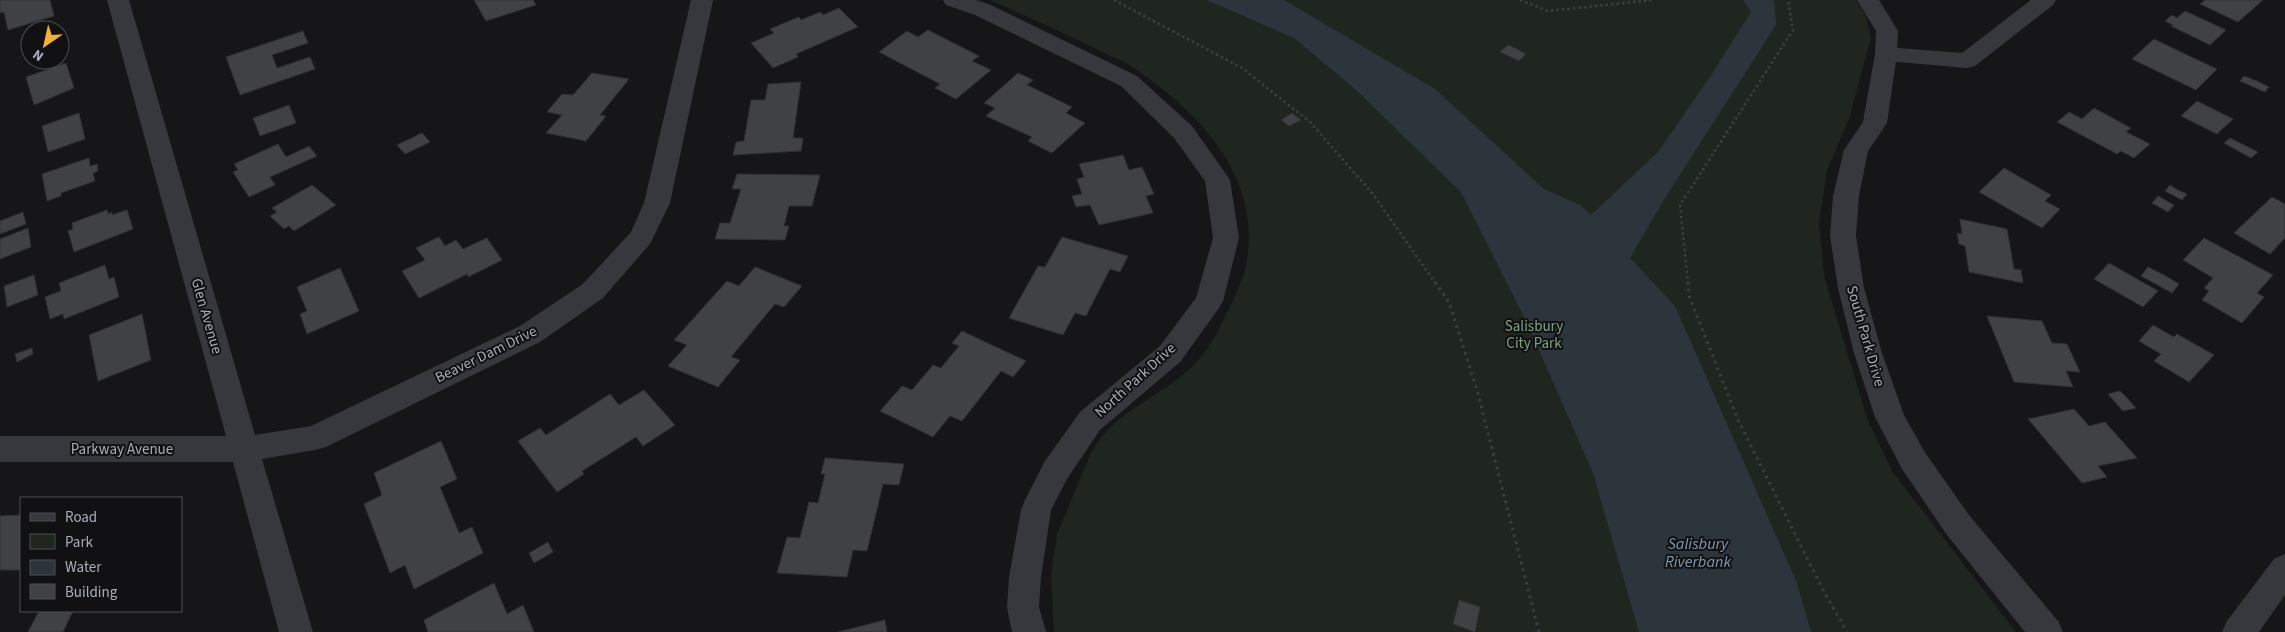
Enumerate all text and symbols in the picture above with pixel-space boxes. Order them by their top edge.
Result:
north arrow [20,20,70,70]
text: N [29,44,48,66]
street label: Glen Avenue [186,276,227,357]
street label: South Park Drive [1841,283,1890,389]
park label: Salisbury City Park [1505,316,1563,354]
street label: Beaver Dam Drive [432,321,541,388]
street label: North Park Drive [1090,338,1181,423]
street label: Parkway Avenue [71,439,173,460]
legend [20,497,182,612]
text: Road [65,507,97,528]
text: Park [65,532,94,553]
water label: Salisbury Riverbank [1665,533,1731,573]
text: Water [65,557,102,578]
text: Building [65,582,118,603]

